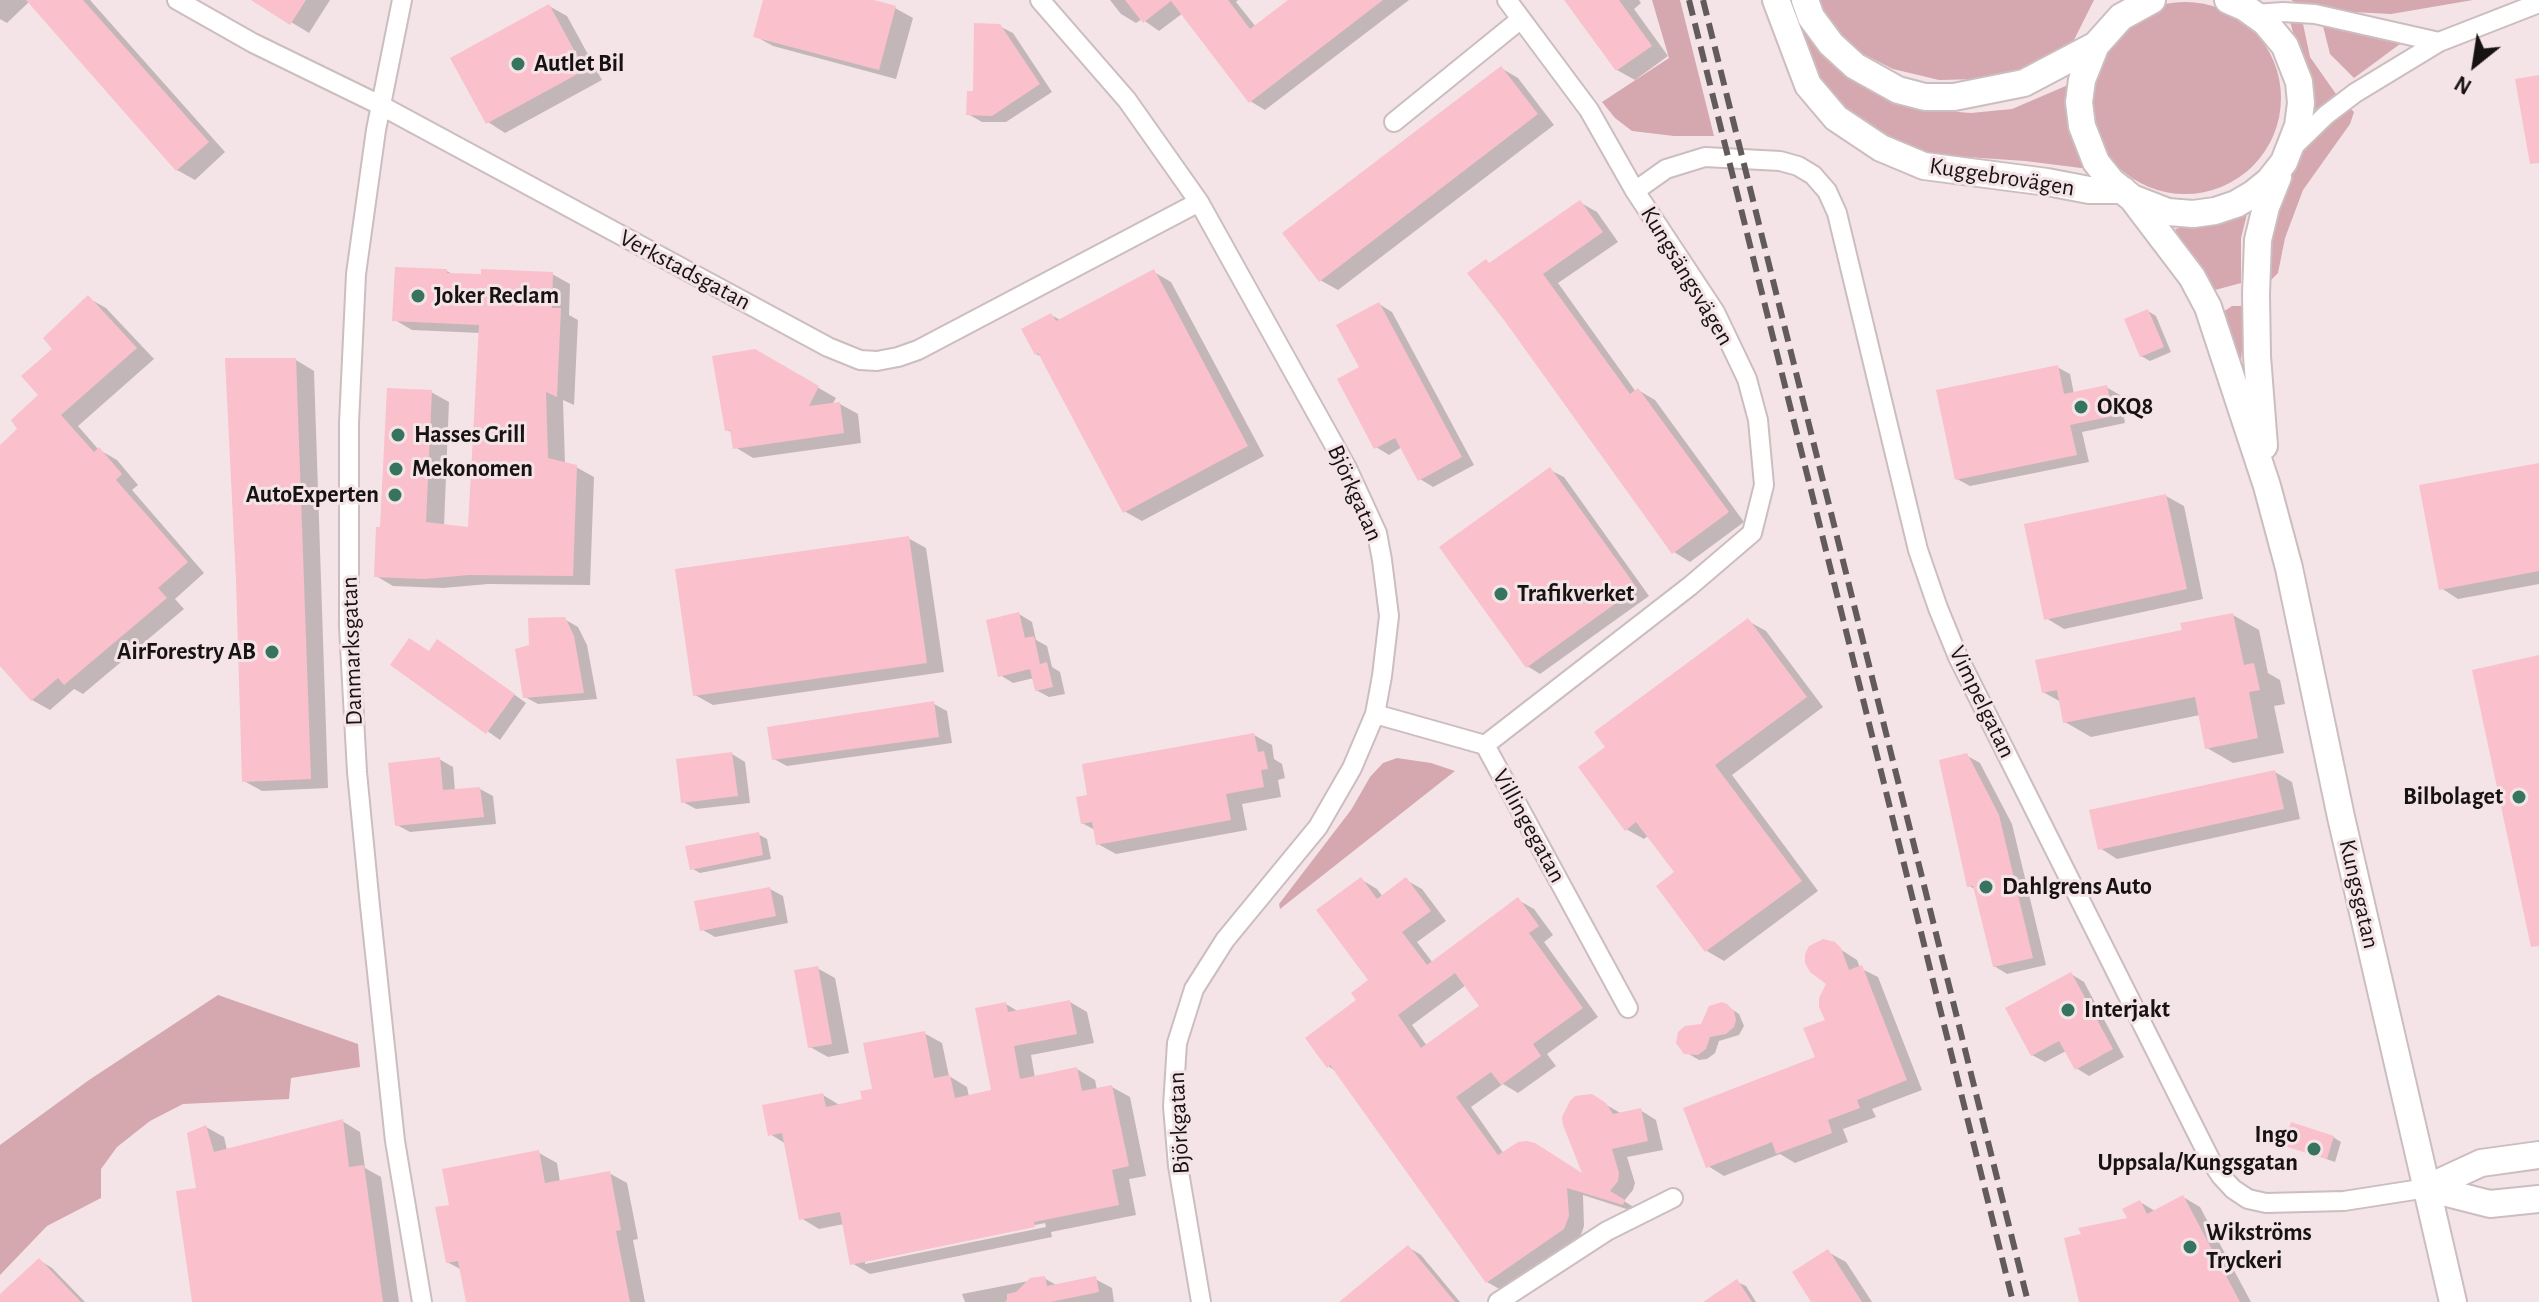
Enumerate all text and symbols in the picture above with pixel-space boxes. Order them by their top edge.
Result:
north arrow [2435,24,2515,104]
place label: Autlet Bil [534,50,624,78]
marker: Autlet Bil [509,55,527,73]
text: N [2451,71,2475,98]
street label: Kuggebrovägen [1927,151,2077,203]
street label: Kungsängsvägen [1634,201,1740,351]
street label: Verkstadsgatan [614,223,756,317]
place label: Joker Reclam [434,282,559,310]
marker: Joker Reclam [409,287,427,305]
place label: OKQ8 [2097,393,2153,421]
marker: OKQ8 [2072,398,2090,416]
place label: Hasses Grill [414,421,526,449]
marker: Hasses Grill [389,426,407,444]
street label: Björkgatan [1321,440,1389,546]
place label: Mekonomen [412,455,533,483]
marker: Mekonomen [387,460,405,478]
place label: AutoExperten [246,481,379,509]
marker: AutoExperten [386,486,404,504]
street label: Danmarksgatan [335,576,369,726]
place label: Trafikverket [1517,580,1634,608]
marker: Trafikverket [1492,585,1510,603]
place label: AirForestry AB [117,638,256,666]
street label: Vimpelgatan [1943,641,2021,763]
marker: AirForestry AB [263,643,281,661]
street label: Villingegatan [1486,764,1572,888]
place label: Bilbolaget [2403,783,2503,811]
marker: Bilbolaget [2510,788,2528,806]
street label: Kungsgatan [2332,837,2386,951]
place label: Dahlgrens Auto [2002,873,2152,901]
marker: Dahlgrens Auto [1977,878,1995,896]
place label: Interjakt [2084,996,2170,1024]
marker: Interjakt [2059,1001,2077,1019]
street label: Björkgatan [1162,1071,1196,1175]
place label: Ingo Uppsala/Kungsgatan [2097,1121,2298,1177]
marker: Ingo Uppsala/Kungsgatan [2305,1140,2323,1158]
place label: Wikströms Tryckeri [2206,1219,2312,1275]
marker: Wikströms Tryckeri [2181,1238,2199,1256]

